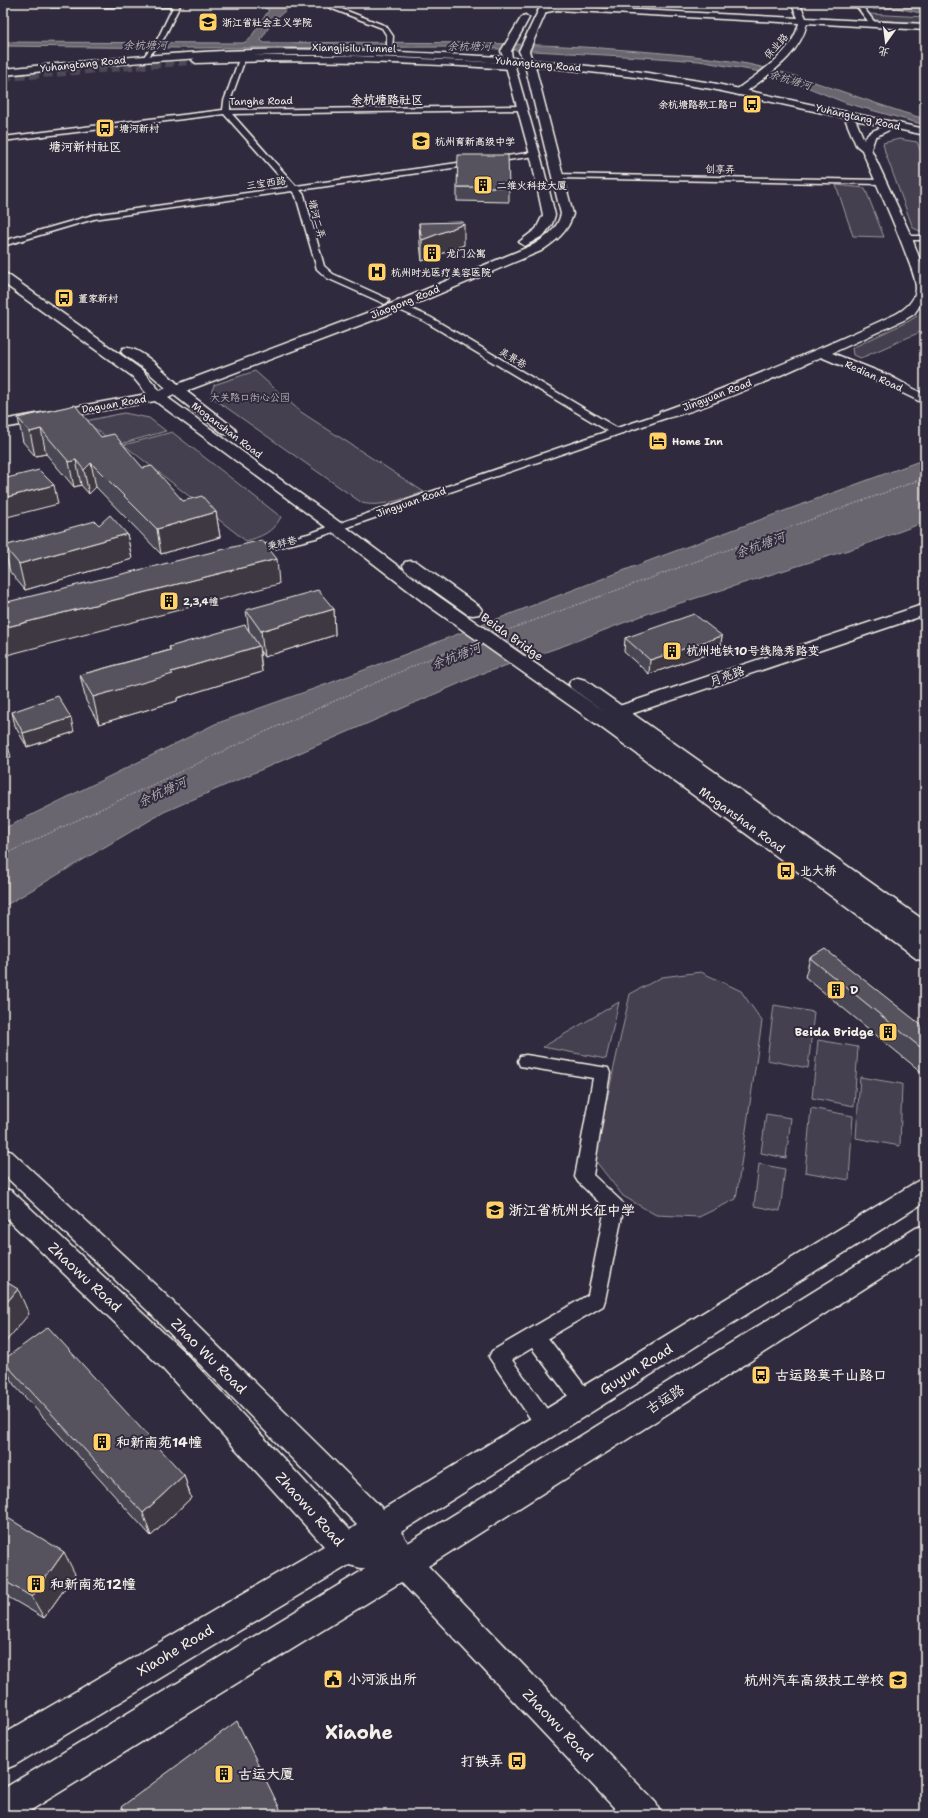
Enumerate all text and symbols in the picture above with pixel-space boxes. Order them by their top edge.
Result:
school or university icon: 浙江省社会主义学院 [197,11,219,33]
place label: 浙江省社会主义学院 [222,16,312,29]
north arrow [866,22,906,62]
street label: 保业路 [761,31,791,61]
water label: 余杭塘河 [123,38,169,53]
water label: 余杭塘河 [447,39,493,54]
street label: Xiangjisilu Tunnel [312,41,396,55]
text: 北 [877,43,891,60]
street label: Yuhangtang Road [39,53,127,75]
street label: Yuhangtang Road [494,54,582,74]
water label: 余杭塘河 [767,66,815,94]
district label: 余杭塘路社区 [351,92,423,108]
bus stop icon: 余杭塘路教工路口 [741,93,763,115]
street label: Tanghe Road [229,94,294,108]
place label: 余杭塘路教工路口 [658,98,738,111]
street label: Yuhangtang Road [814,101,902,133]
bus stop icon: 塘河新村 [94,117,116,139]
place label: 塘河新村 [119,122,159,135]
school or university icon: 杭州育新高级中学 [410,130,432,152]
place label: 杭州育新高级中学 [435,135,515,148]
district label: 塘河新村社区 [49,139,121,155]
street label: 创享弄 [705,162,735,176]
street label: 三宝西路 [245,174,287,192]
building icon: 二维火科技大厦 [472,174,494,196]
place label: 二维火科技大厦 [497,179,567,192]
street label: 塘河二弄 [306,198,328,240]
building icon: 龙门公寓 [421,242,443,264]
place label: 龙门公寓 [446,247,486,260]
hospital icon: 杭州时光医疗美容医院 [366,261,388,283]
place label: 杭州时光医疗美容医院 [391,266,491,279]
street label: Jiaogong Road [368,282,442,322]
bus stop icon: 董家新村 [53,287,75,309]
place label: 董家新村 [78,292,118,305]
street label: 美景巷 [497,345,530,372]
street label: Redian Road [843,357,906,395]
street label: Jingyuan Road [681,376,754,414]
park label: 大关路口街心公园 [210,391,290,404]
street label: Daguan Road [81,392,148,416]
street label: Moganshan Road [189,399,266,461]
hotel icon: Home Inn [647,430,669,452]
place label: Home Inn [672,435,723,448]
street label: Jingyuan Road [374,484,448,520]
water label: 余杭塘河 [733,527,789,562]
street label: 秉祥巷 [266,533,299,553]
building icon: 2,3,4幢 [158,590,180,612]
place label: 2,3,4幢 [183,595,218,608]
street label: Beida Bridge [477,609,547,665]
water label: 余杭塘河 [429,638,485,673]
building icon: 杭州地铁10号线隐秀路变 [661,640,683,662]
place label: 杭州地铁10号线隐秀路变 [686,643,820,659]
street label: 月亮路 [707,663,747,689]
water label: 余杭塘河 [135,772,191,811]
street label: Moganshan Road [696,783,789,857]
bus stop icon: 北大桥 [775,860,797,882]
place label: 北大桥 [800,863,837,879]
building icon: D [825,979,847,1001]
place label: D [850,982,858,998]
building icon: Beida Bridge [877,1021,899,1043]
place label: Beida Bridge [795,1024,874,1040]
school or university icon: 浙江省杭州长征中学 [484,1199,506,1221]
place label: 浙江省杭州长征中学 [509,1201,635,1219]
street label: Zhaowu Road [44,1238,126,1316]
street label: Zhao Wu Road [167,1314,251,1398]
street label: Guyun Road [596,1339,676,1399]
bus stop icon: 古运路莫干山路口 [750,1364,772,1386]
place label: 古运路莫干山路口 [775,1366,887,1384]
street label: 古运路 [642,1380,688,1418]
building icon: 和新南苑14幢 [91,1431,113,1453]
place label: 和新南苑14幢 [116,1433,203,1451]
street label: Zhaowu Road [272,1468,348,1550]
building icon: 和新南苑12幢 [25,1573,47,1595]
place label: 和新南苑12幢 [50,1575,137,1593]
street label: Xiaohe Road [133,1620,217,1680]
public building icon: 小河派出所 [322,1668,344,1690]
school or university icon: 杭州汽车高级技工学校 [887,1669,909,1691]
place label: 小河派出所 [347,1670,417,1688]
place label: 杭州汽车高级技工学校 [744,1671,884,1689]
street label: Zhaowu Road [519,1685,597,1765]
district label: Xiaohe [325,1720,393,1745]
bus stop icon: 打铁弄 [506,1750,528,1772]
place label: 打铁弄 [461,1752,503,1770]
building icon: 古运大厦 [213,1763,235,1785]
place label: 古运大厦 [238,1765,294,1783]

